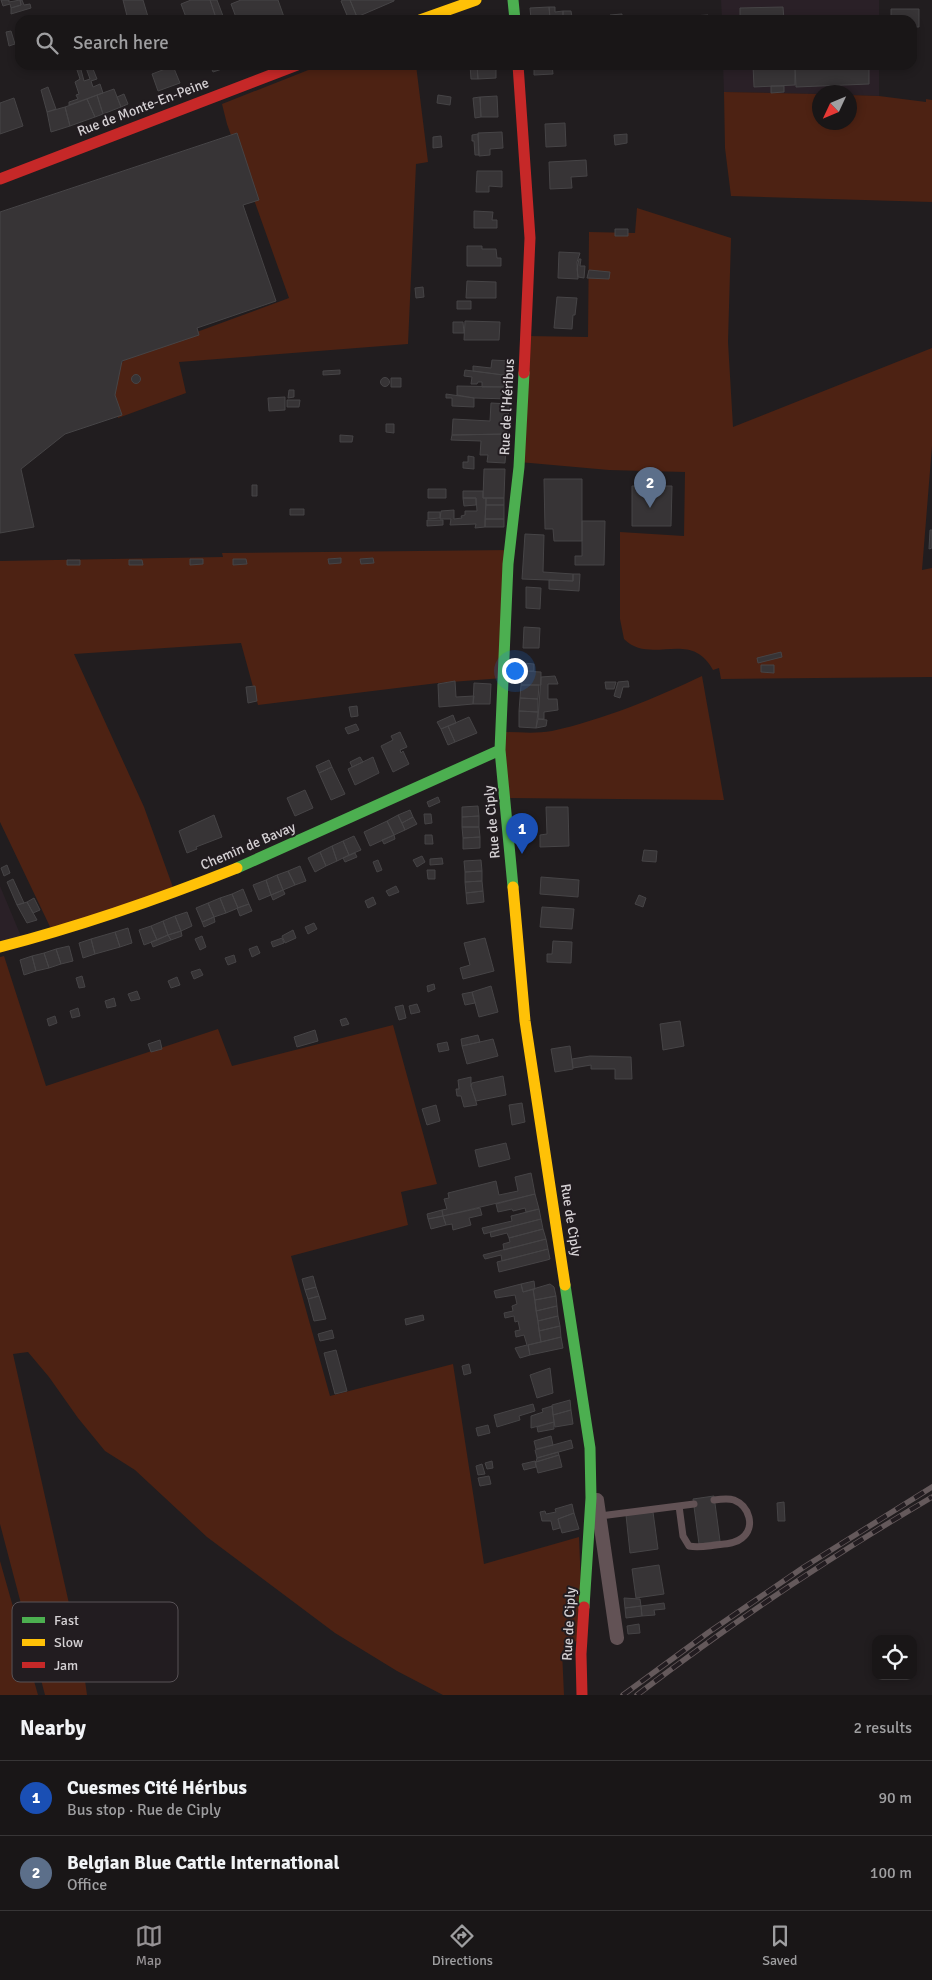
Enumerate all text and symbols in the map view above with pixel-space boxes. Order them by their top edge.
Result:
search box [15,15,917,70]
icon: search [33,29,61,57]
text: Search here [73,31,169,55]
street label: Rue de Monte-En-Peine [75,74,211,140]
north arrow [812,85,857,130]
street label: Rue de l'Héribus [496,358,518,456]
pin: 2 [634,467,666,508]
your location [502,658,528,684]
street label: Rue de Ciply [480,784,504,859]
pin: 1 [506,813,538,854]
street label: Chemin de Bavay [198,818,298,874]
street label: Rue de Ciply [557,1182,585,1258]
street label: Rue de Ciply [559,1586,579,1661]
legend [12,1602,178,1682]
text: Fast [54,1612,79,1629]
text: Slow [54,1634,83,1651]
map controls [872,1635,917,1680]
button: locate [872,1635,917,1680]
text: Jam [54,1657,78,1674]
text: Nearby [20,1715,86,1741]
text: 2 results [853,1718,912,1738]
text: Cuesmes Cité Héribus [67,1776,247,1800]
text: 1 [32,1788,40,1808]
text: 90 m [878,1788,912,1808]
text: Bus stop · Rue de Ciply [67,1800,221,1820]
text: Belgian Blue Cattle International [67,1851,339,1875]
text: 2 [32,1863,40,1883]
text: 100 m [870,1863,912,1883]
text: Office [67,1875,107,1895]
tab: Map [135,1922,163,1969]
tab: Directions [432,1922,493,1969]
tab: Saved [762,1922,797,1969]

